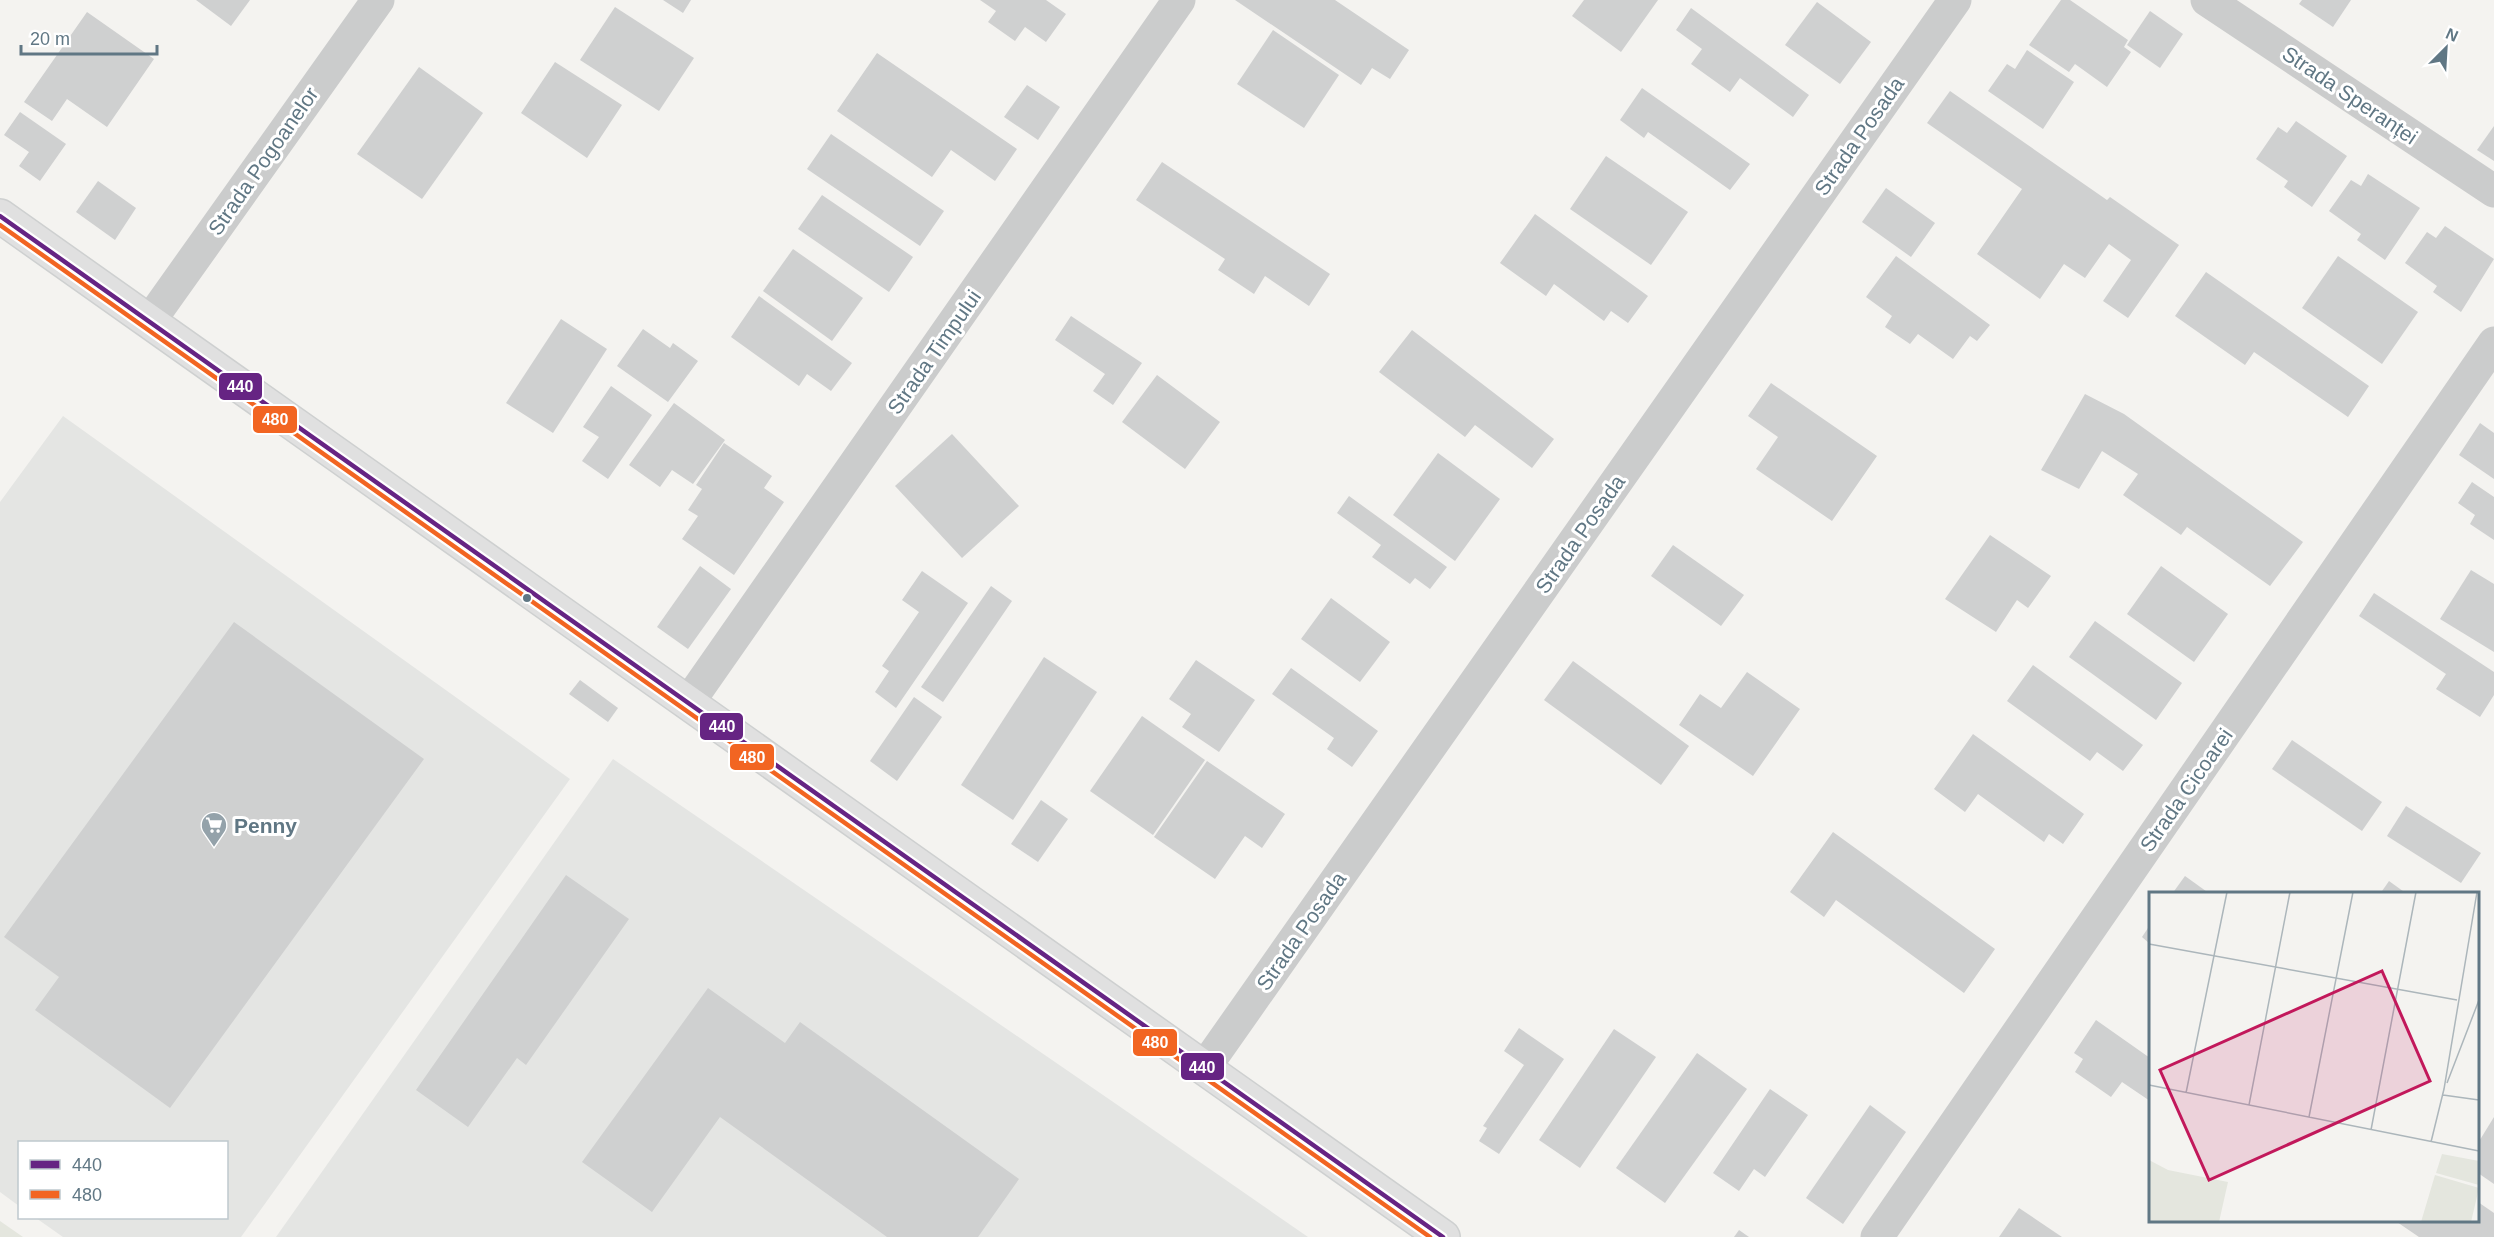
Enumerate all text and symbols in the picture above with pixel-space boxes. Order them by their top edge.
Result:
scale bar [21,18,158,56]
north arrow [2416,18,2476,78]
text: N [2443,25,2461,45]
text: 20 m [30,29,70,49]
street label: Strada Speranței [2278,41,2422,149]
street label: Strada Posada [1810,72,1908,200]
street label: Strada Pogoanelor [203,83,323,239]
street label: Strada Timpului [883,286,985,418]
line badge: 440 [218,372,263,401]
text: 440 [227,378,253,395]
line badge: 480 [252,405,298,434]
text: 480 [262,411,288,428]
street label: Strada Posada [1531,470,1629,598]
unlabelled marker [521,592,533,604]
line badge: 440 [699,712,744,741]
text: 440 [709,718,735,735]
street label: Strada Cicoarei [2135,724,2237,856]
line badge: 480 [729,743,775,771]
text: 480 [739,749,765,766]
supermarket icon: Penny [199,810,229,848]
place label: Penny [234,814,297,837]
street label: Strada Posada [1252,867,1350,995]
inset map [2149,892,2479,1222]
line badge: 480 [1132,1028,1178,1057]
text: 480 [1142,1034,1168,1051]
line badge: 440 [1180,1052,1225,1081]
text: 440 [1189,1059,1215,1076]
legend [18,1141,228,1219]
text: 440 [72,1155,102,1175]
text: 480 [72,1185,102,1205]

